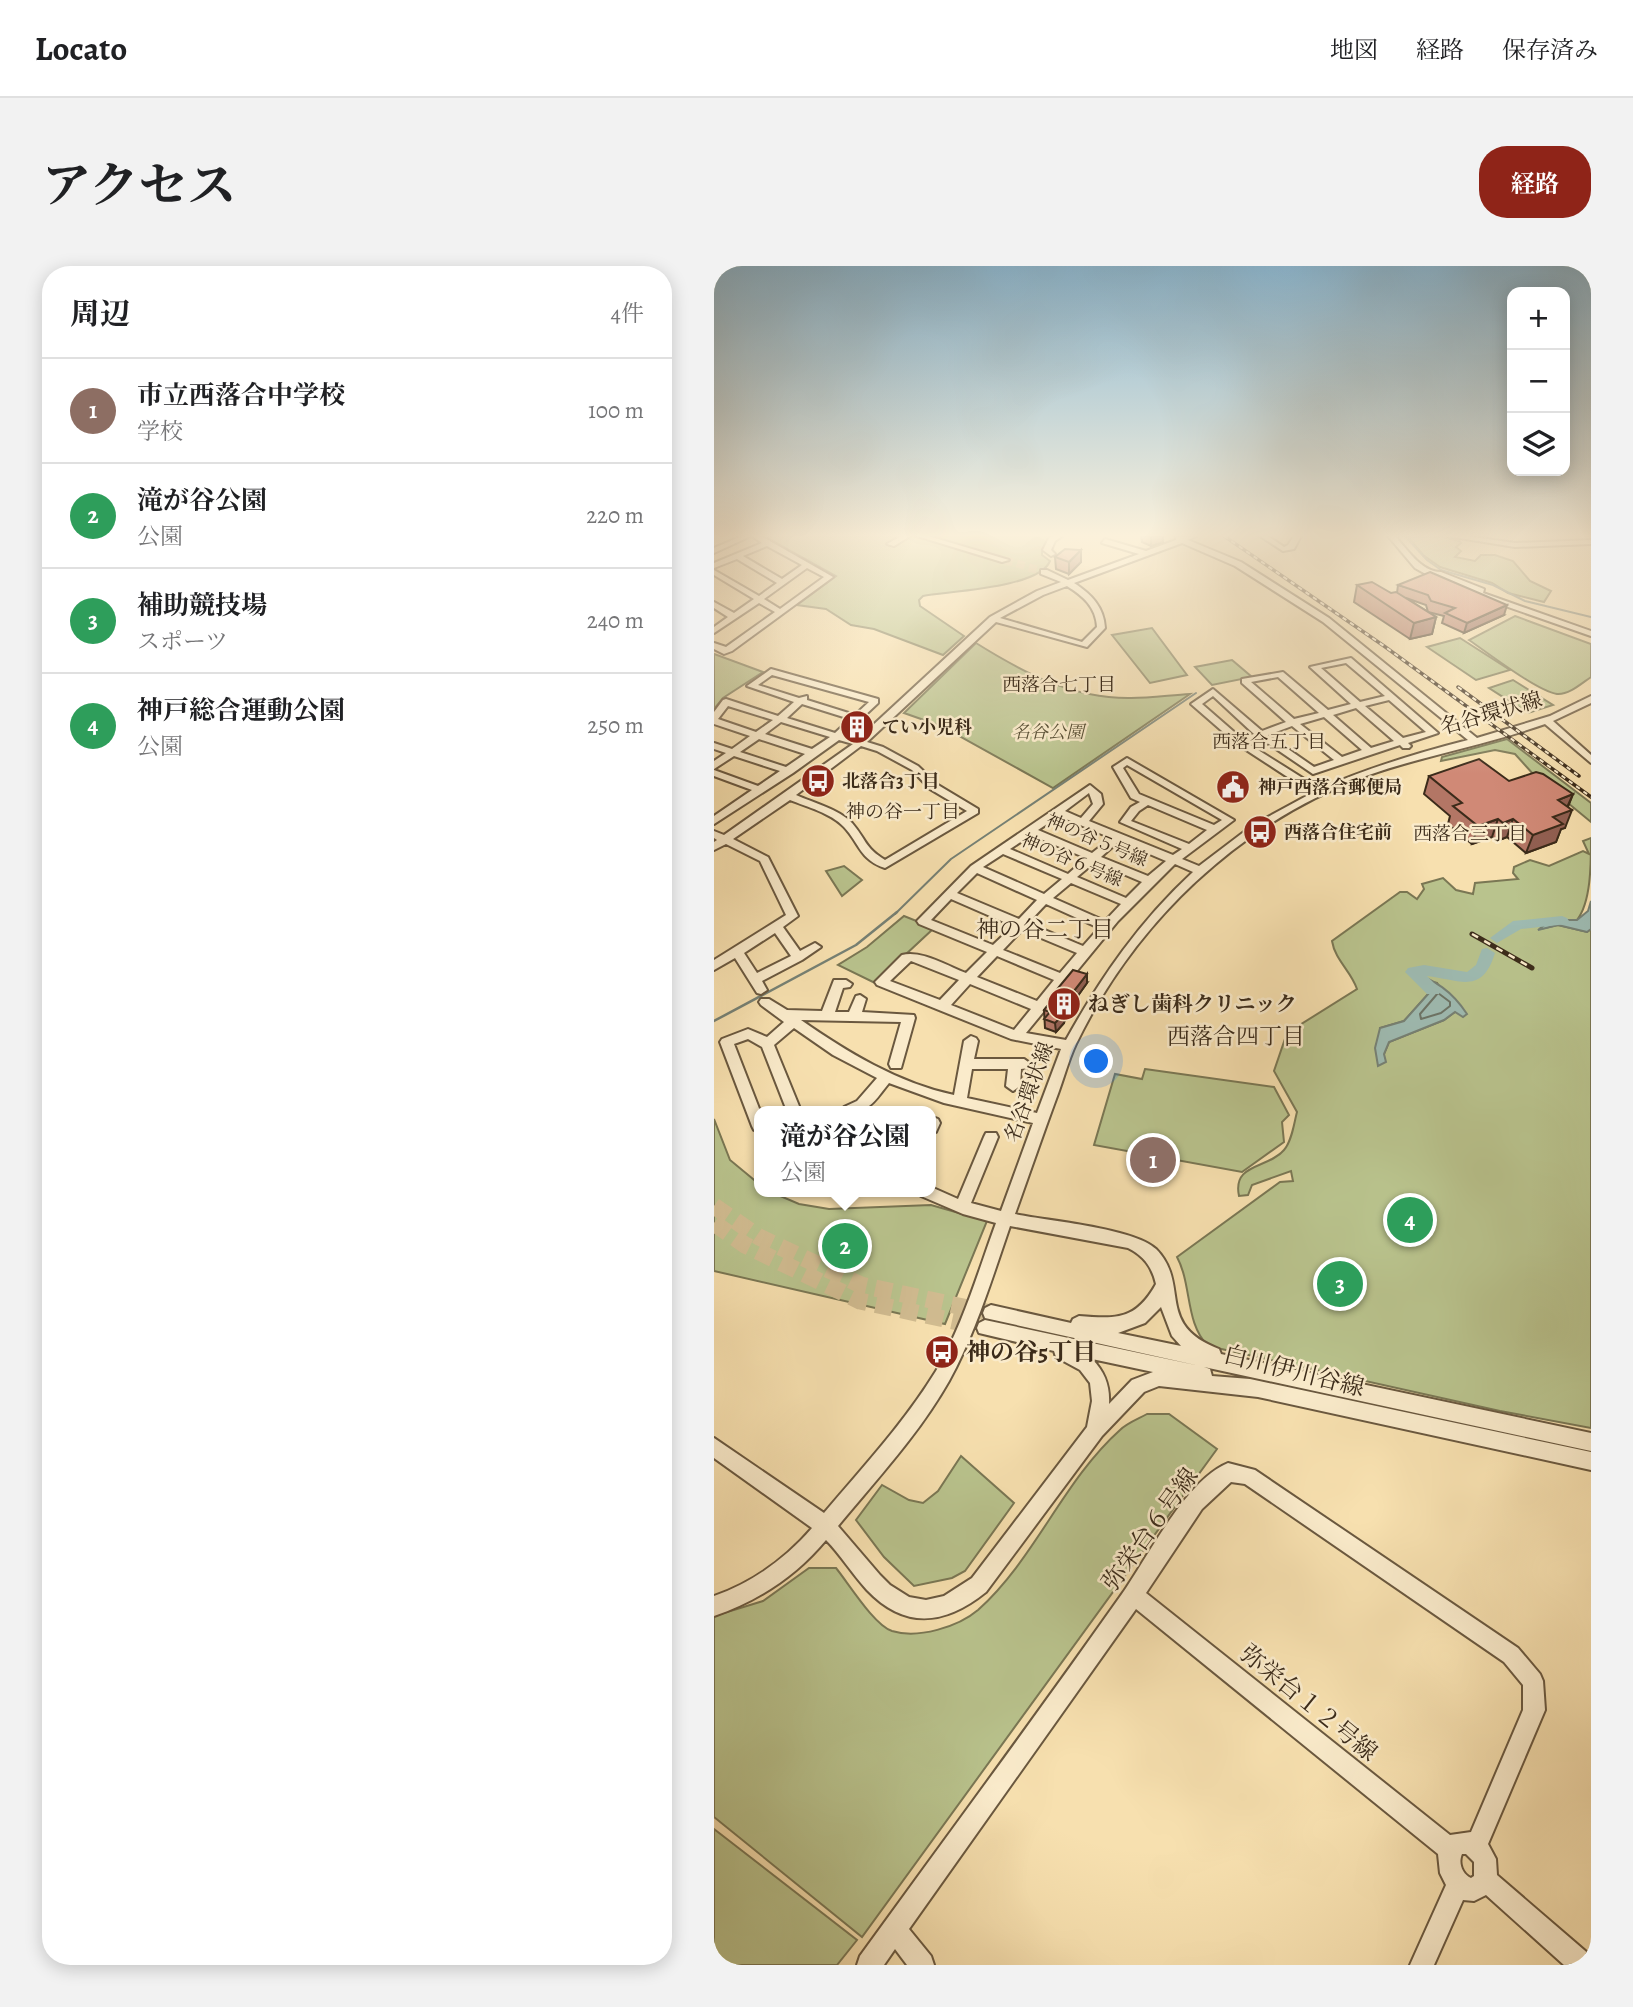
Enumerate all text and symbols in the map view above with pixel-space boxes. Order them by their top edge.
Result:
text: Locato [35,26,127,71]
text: 地図 [1330,34,1378,66]
text: 経路 [1416,34,1464,66]
text: 保存済み [1502,34,1598,66]
button: 経路 [1479,146,1591,218]
text: アクセス [42,152,237,219]
map controls [1507,287,1570,476]
button: + [1507,287,1570,350]
text: 周辺 [70,294,130,334]
text: 4件 [611,298,644,329]
button: − [1507,350,1570,413]
text: 市立西落合中学校 [137,378,345,413]
text: 1 [89,395,97,426]
text: 100 m [588,395,644,426]
button: layers [1507,413,1570,476]
text: 学校 [137,416,183,447]
text: 滝が谷公園 [137,483,267,518]
text: 2 [87,500,99,531]
text: 220 m [586,500,644,531]
text: 公園 [137,521,183,552]
text: 補助競技場 [137,588,267,623]
text: 3 [88,605,98,636]
text: 240 m [587,605,644,636]
text: スポーツ [137,626,228,657]
district label: 西落合七丁目 [1002,672,1116,698]
street label: 名谷環状線 [1437,685,1545,741]
text: 神戸総合運動公園 [137,693,345,728]
building icon: てい小児科 [838,708,876,746]
text: 4 [88,710,98,741]
text: 250 m [587,710,644,741]
place label: てい小児科 [882,715,972,739]
park label: 名谷公園 [1012,720,1087,744]
district label: 西落合五丁目 [1212,729,1326,755]
text: 公園 [137,731,183,762]
bus stop icon: 北落合3丁目 [799,762,837,800]
public building icon: 神戸西落合郵便局 [1214,768,1252,806]
place label: 北落合3丁目 [842,769,940,793]
place label: 神戸西落合郵便局 [1258,775,1402,799]
district label: 神の谷一丁目 [846,799,960,825]
street label: 神の谷５号線 [1043,808,1151,872]
bus stop icon: 西落合住宅前 [1241,813,1279,851]
place label: 西落合住宅前 [1284,820,1392,844]
district label: 西落合三丁目 [1413,821,1527,847]
street label: 神の谷６号線 [1018,828,1126,892]
district label: 神の谷二丁目 [976,914,1114,945]
building icon: ねぎし歯科クリニック [1045,985,1083,1023]
place label: ねぎし歯科クリニック [1088,990,1297,1018]
district label: 西落合四丁目 [1167,1021,1305,1052]
street label: 名谷環状線 [998,1038,1060,1146]
your location [1079,1044,1113,1078]
popup [754,1106,936,1197]
text: 滝が谷公園 [780,1119,910,1154]
pin: 1 [1130,1134,1176,1186]
text: 公園 [780,1157,826,1188]
pin: 4 [1387,1194,1433,1246]
pin: 2 [822,1220,868,1272]
pin: 3 [1317,1258,1363,1310]
bus stop icon: 神の谷5丁目 [923,1333,961,1371]
place label: 神の谷5丁目 [966,1336,1096,1368]
street label: 白川伊川谷線 [1220,1338,1368,1404]
street label: 弥栄台６号線 [1095,1461,1205,1597]
street label: 弥栄台１２号線 [1234,1638,1384,1768]

